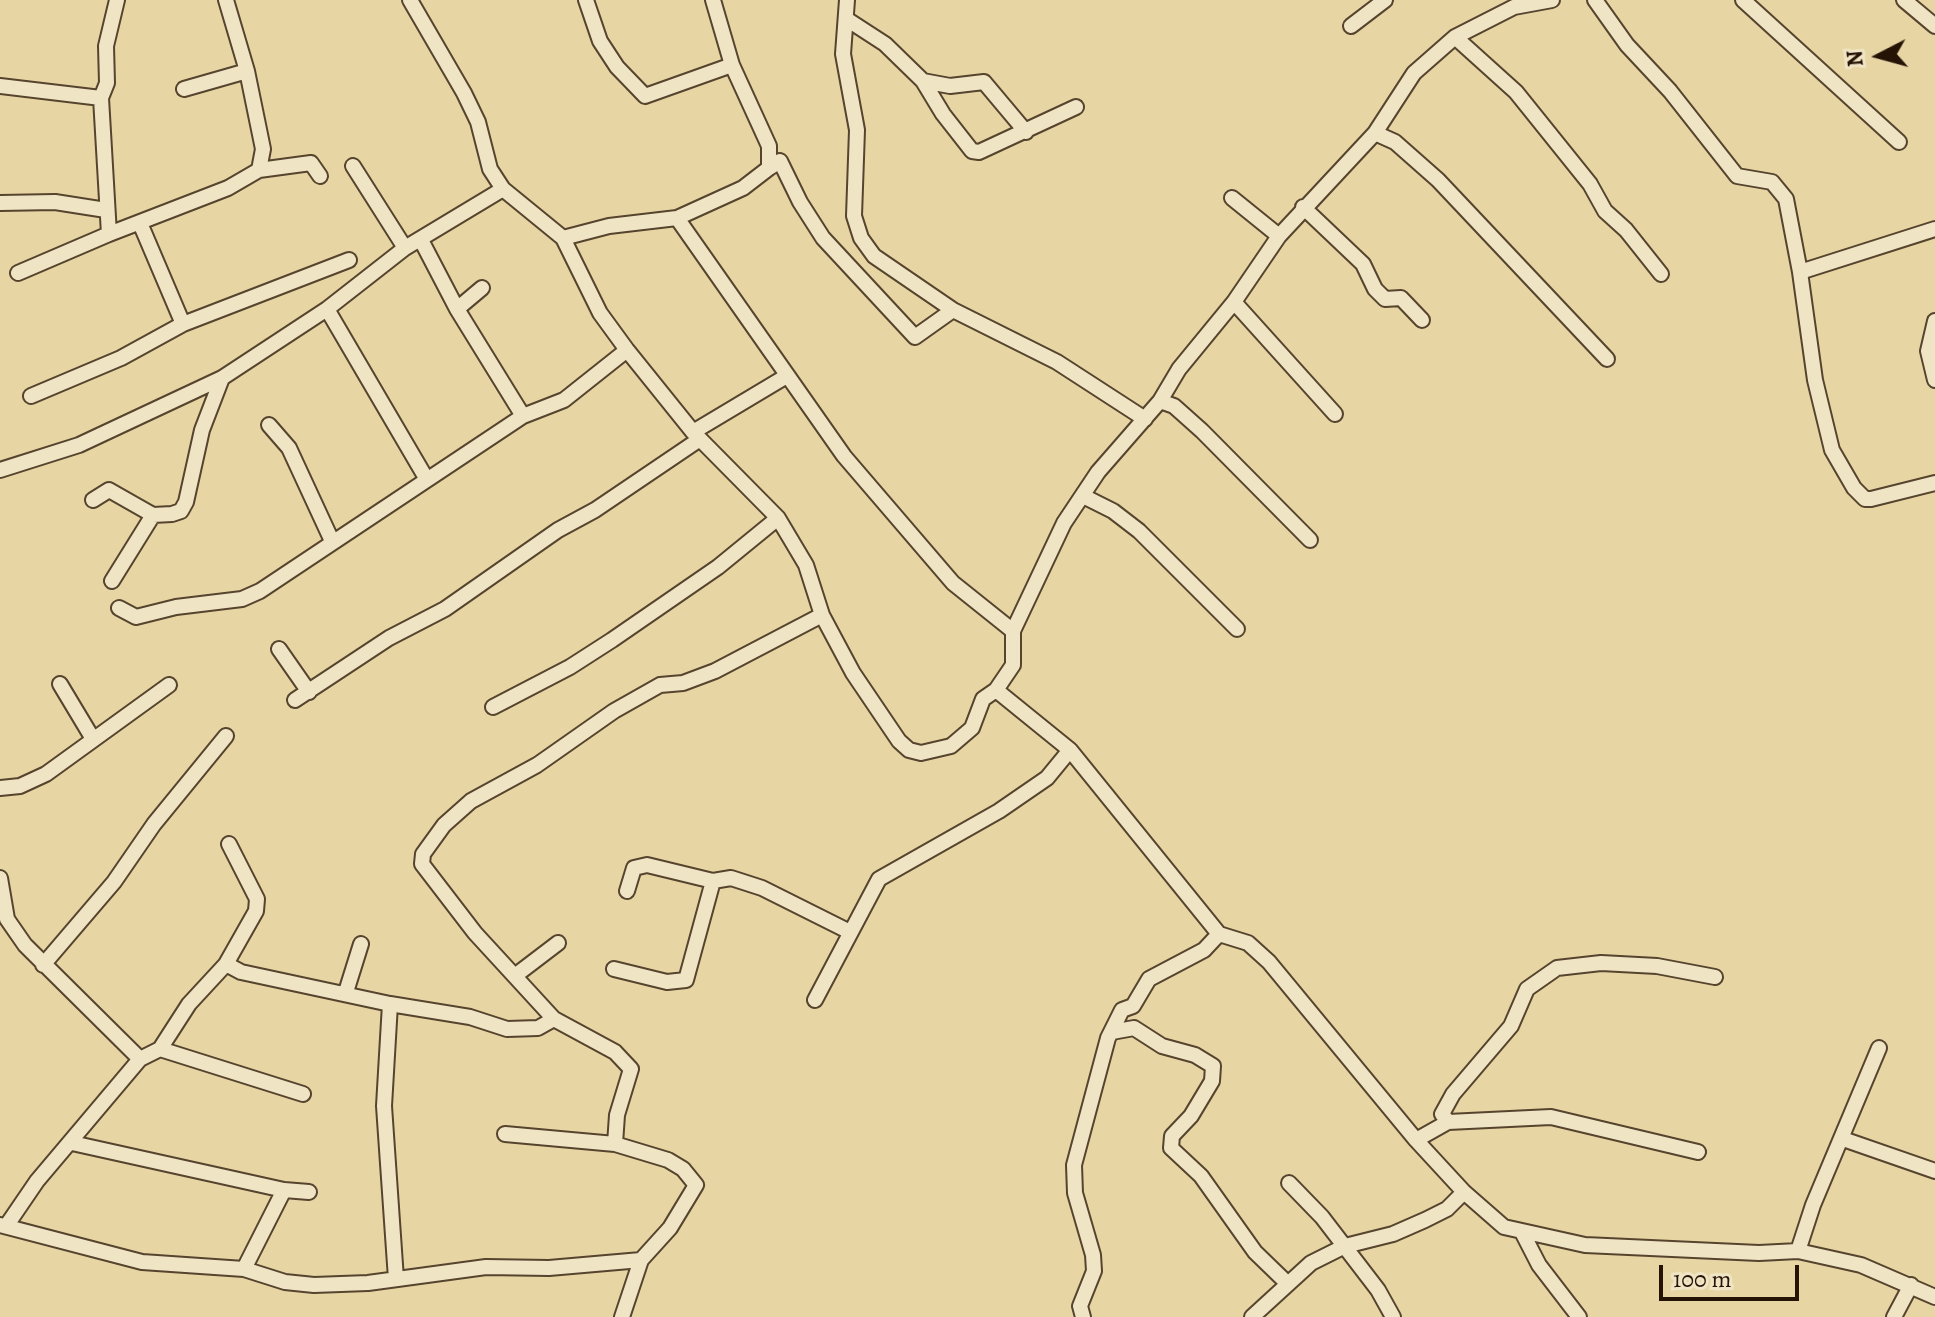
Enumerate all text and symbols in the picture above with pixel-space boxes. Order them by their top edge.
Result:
north arrow [1839,16,1919,96]
text: N [1839,49,1871,68]
scale bar [1663,1249,1803,1299]
text: 100 m [1673,1263,1732,1295]

